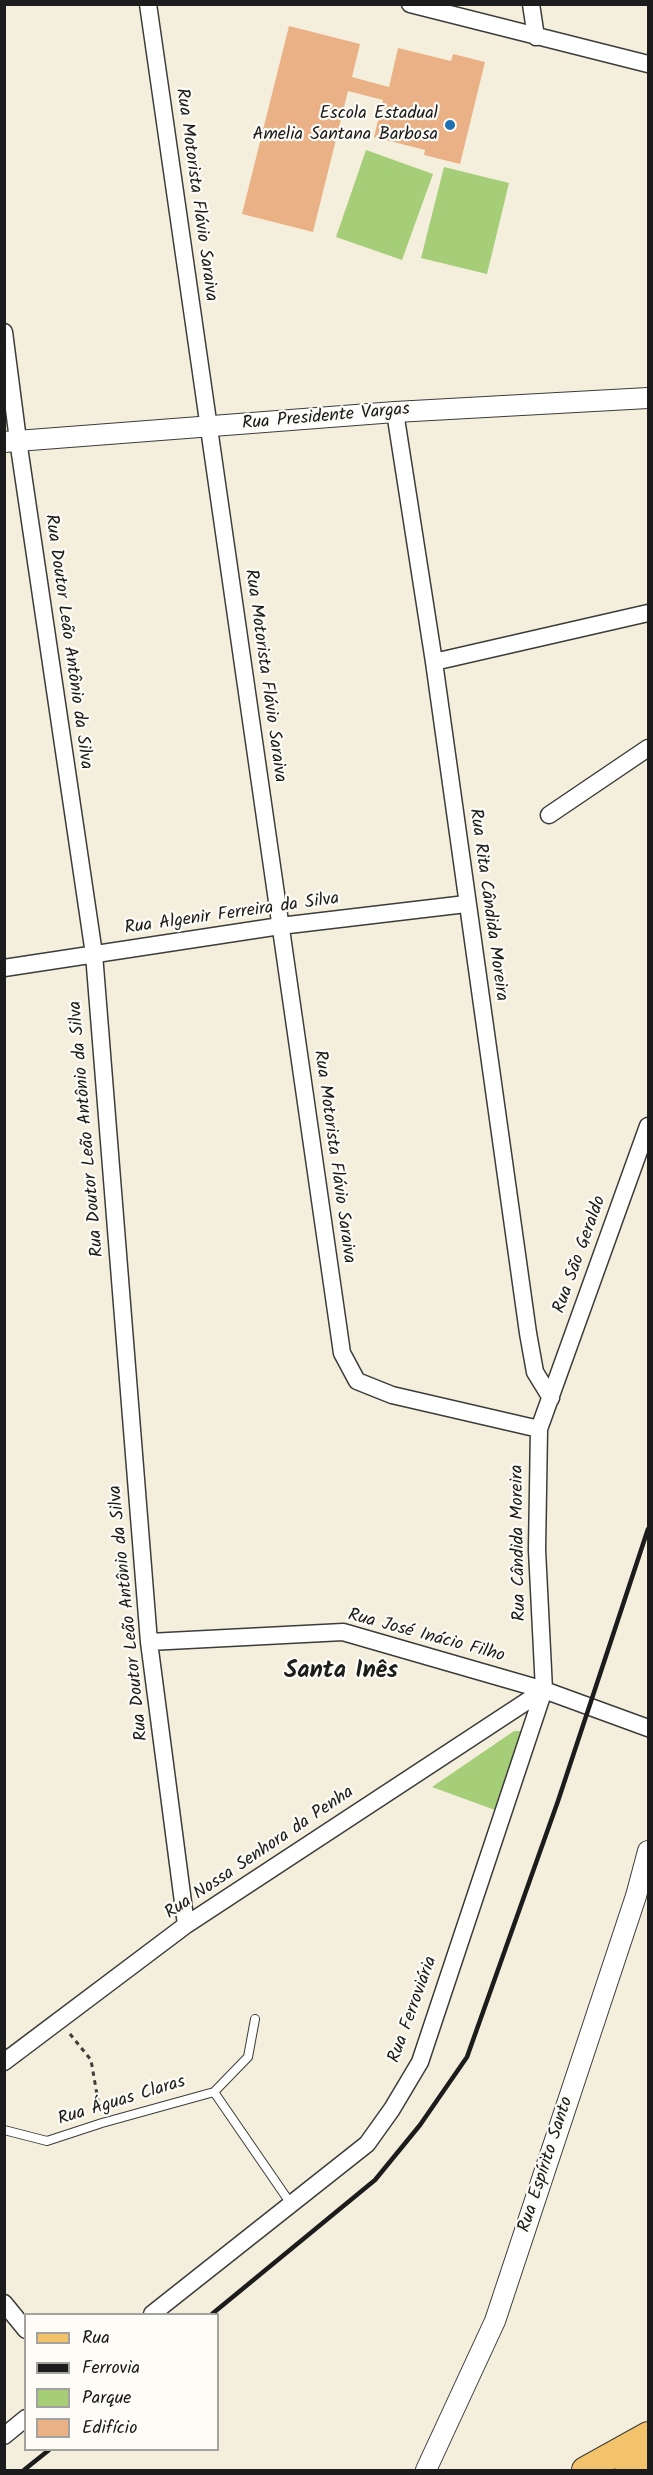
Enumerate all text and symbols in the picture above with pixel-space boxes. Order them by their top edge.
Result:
street label: Rua Motorista Flávio Saraiva [169,87,221,303]
place label: Escola Estadual Amelia Santana Barbosa [252,104,438,146]
marker: Escola Estadual Amelia Santana Barbosa [443,118,457,132]
street label: Rua Presidente Vargas [241,400,411,436]
street label: Rua Doutor Leão Antônio da Silva [38,513,96,771]
street label: Rua Motorista Flávio Saraiva [238,568,290,784]
street label: Rua Rita Cândida Moreira [463,807,511,1003]
street label: Rua Algenir Ferreira da Silva [123,889,341,941]
street label: Rua Doutor Leão Antônio da Silva [66,1000,110,1258]
street label: Rua Motorista Flávio Saraiva [307,1049,359,1265]
street label: Rua São Geraldo [550,1193,612,1317]
street label: Rua Cândida Moreira [508,1464,532,1622]
street label: Rua Doutor Leão Antônio da Silva [106,1484,154,1742]
street label: Rua José Inácio Filho [345,1606,507,1668]
district label: Santa Inês [284,1659,398,1687]
street label: Rua Nossa Senhora da Penha [162,1783,358,1925]
street label: Rua Ferroviária [385,1954,443,2066]
street label: Rua Águas Claras [56,2072,188,2132]
street label: Rua Espírito Santo [515,2095,579,2235]
legend [24,2313,219,2451]
text: Rua [82,2324,110,2353]
text: Ferrovia [82,2354,140,2383]
text: Parque [82,2384,131,2413]
text: Edifício [82,2414,137,2443]

